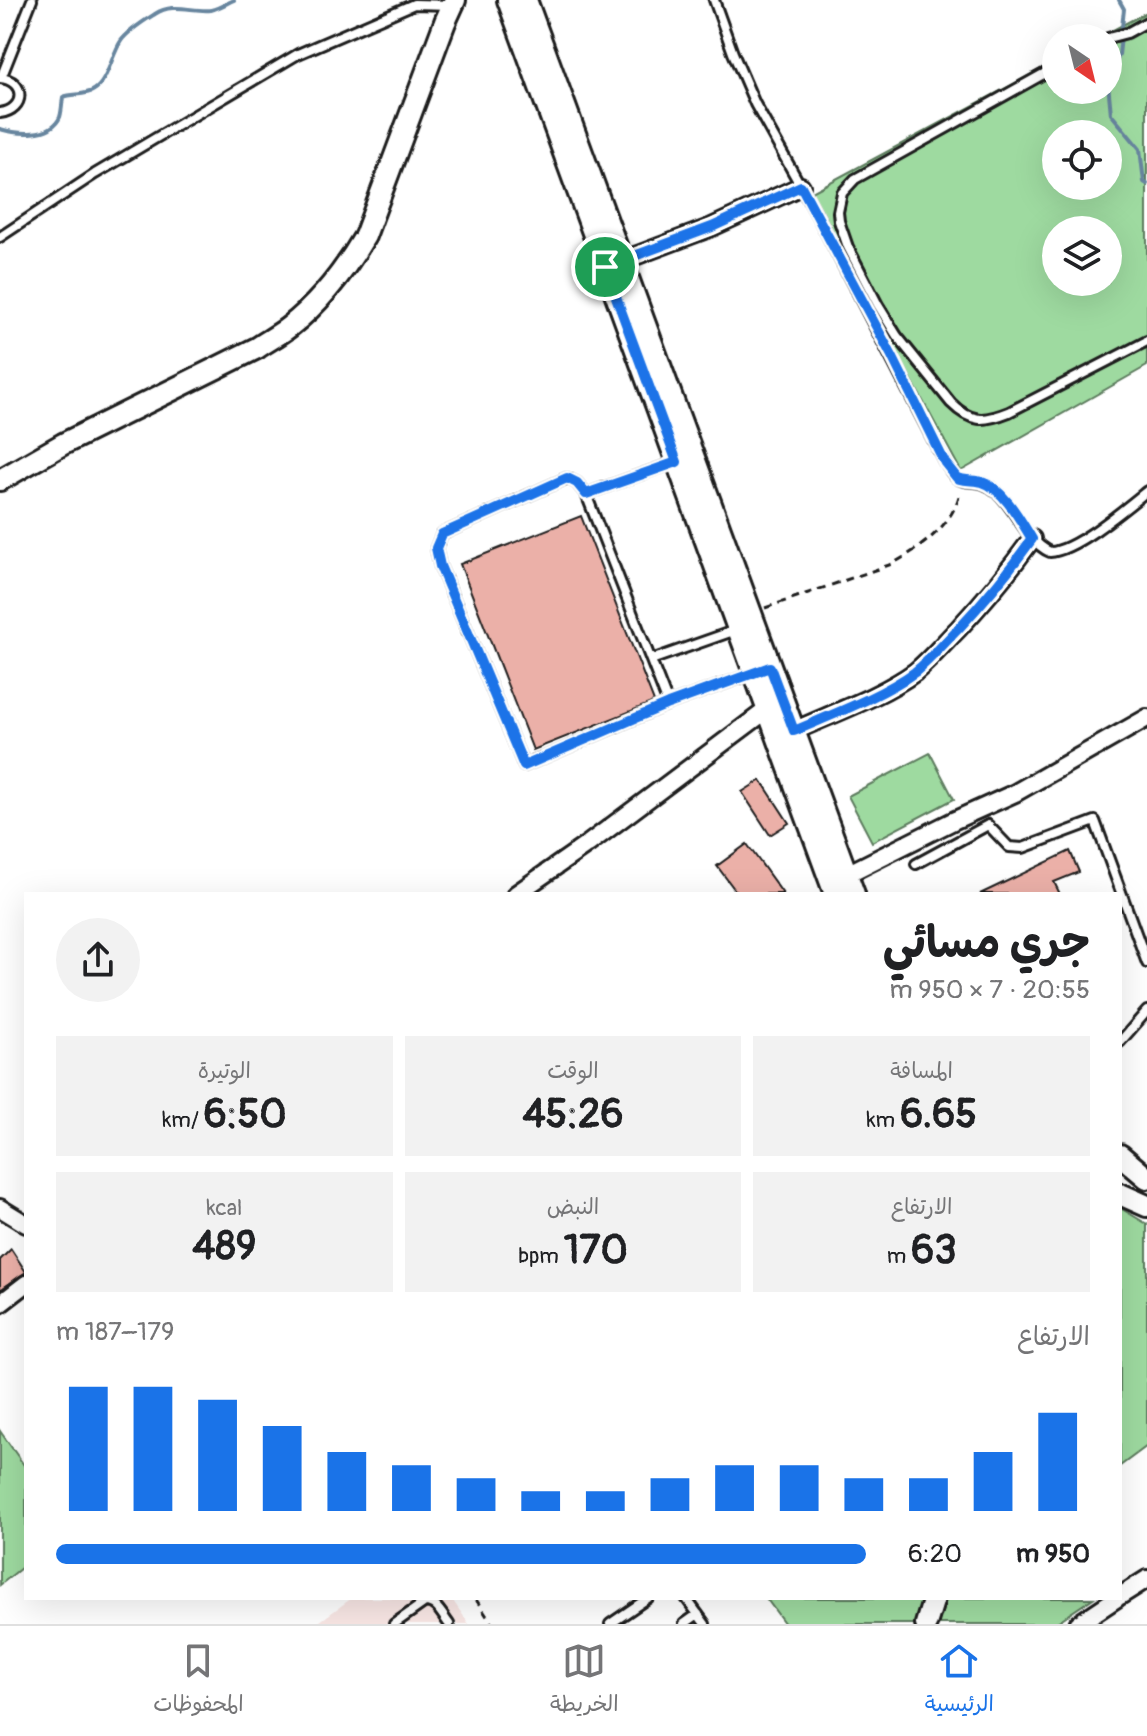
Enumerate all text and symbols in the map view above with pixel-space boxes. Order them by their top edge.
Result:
north arrow [1042,24,1122,104]
map controls [1042,24,1122,296]
button: locate [1042,120,1122,200]
button: layers [1042,216,1122,296]
pin [571,233,639,301]
icon: arrive [583,245,627,289]
text: جري مسائي [883,916,1090,971]
button: share [56,918,140,1002]
text: 20:55 · 7 × 950 m [890,974,1090,1006]
text: الوتيرة [198,1057,251,1085]
text: الوقت [547,1057,599,1085]
text: المسافة [890,1057,953,1085]
text: 6:50 [204,1090,287,1139]
text: 45:26 [522,1090,624,1139]
text: 6.65 [900,1090,977,1139]
text: /km [162,1106,204,1134]
text: km [866,1106,900,1134]
text: النبض [547,1193,599,1221]
text: الارتفاع [891,1193,953,1221]
text: kcal [206,1194,242,1222]
text: 489 [192,1222,256,1271]
text: 170 [564,1226,628,1275]
text: 63 [911,1226,957,1275]
text: bpm [518,1242,564,1270]
text: m [887,1242,911,1270]
text: 179–187 m [56,1316,174,1348]
text: الارتفاع [1017,1321,1090,1353]
text: 6:20 [908,1538,962,1570]
text: 950 m [1016,1538,1090,1570]
tab: المحفوظات [153,1639,244,1723]
tab: الخريطة [550,1639,619,1723]
tab: الرئيسية [925,1639,994,1723]

